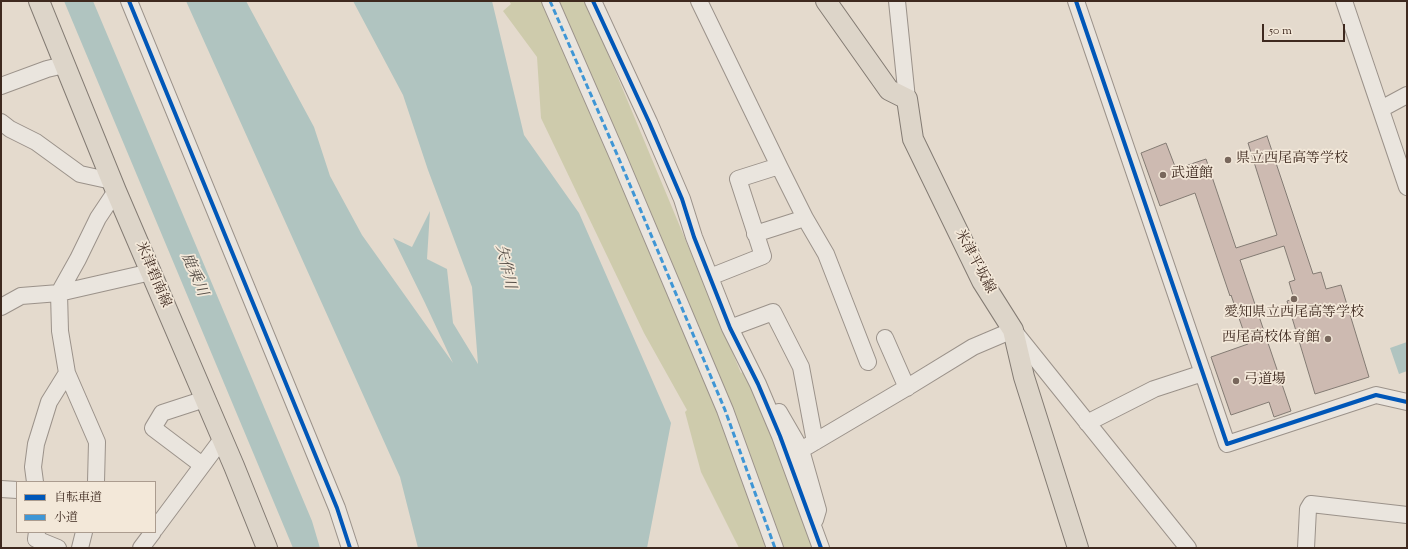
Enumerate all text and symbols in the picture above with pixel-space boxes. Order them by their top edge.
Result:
scale bar [1264,16,1347,42]
text: 50 m [1269,22,1292,40]
place label: 県立西尾高等学校 [1236,152,1348,168]
marker: 県立西尾高等学校 [1223,155,1233,165]
place label: 武道館 [1171,167,1213,183]
marker: 武道館 [1158,170,1168,180]
street label: 米津平坂線 [950,227,998,297]
street label: 米津碧南線 [131,240,173,310]
water label: 矢作川 [490,243,518,291]
water label: 鹿乗川 [176,251,210,299]
marker: 愛知県立西尾高等学校 [1289,294,1299,304]
place label: 愛知県立西尾高等学校 [1224,306,1364,322]
place label: 西尾高校体育館 [1222,331,1320,347]
marker: 西尾高校体育館 [1323,334,1333,344]
place label: 弓道場 [1244,373,1286,389]
marker: 弓道場 [1231,376,1241,386]
legend [16,481,156,533]
text: 自転車道 [54,489,102,507]
text: 小道 [54,509,78,527]

